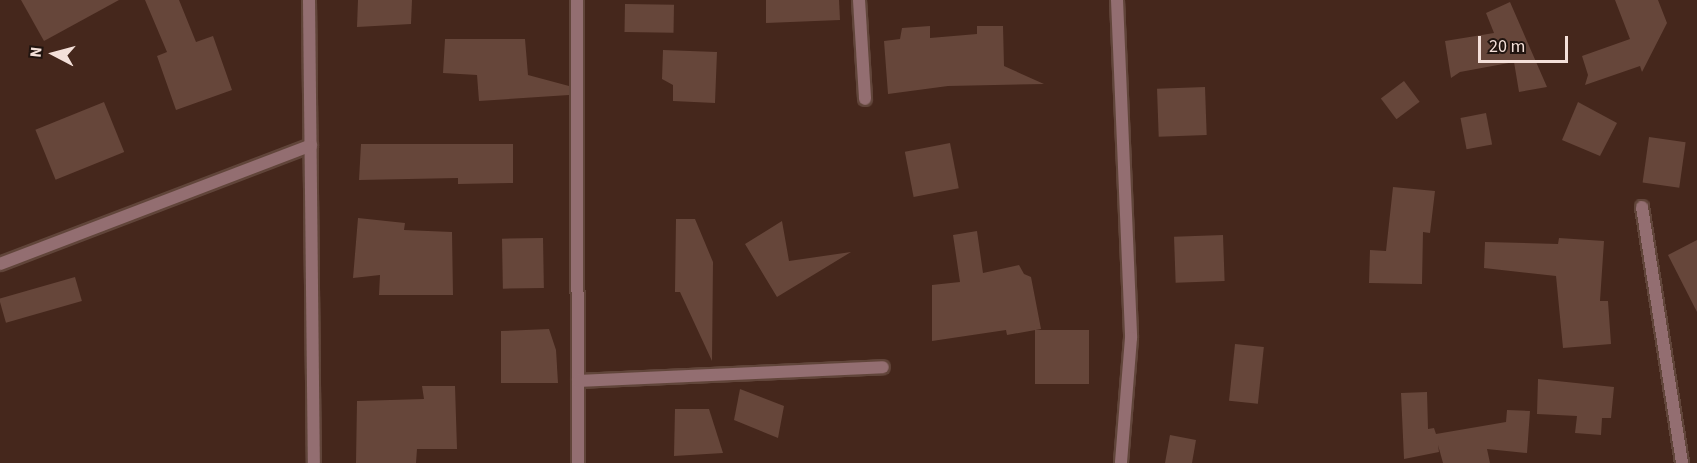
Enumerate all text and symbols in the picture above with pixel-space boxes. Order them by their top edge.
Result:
north arrow [24,24,84,84]
scale bar [1481,24,1571,62]
text: 20 m [1489,34,1525,59]
text: N [25,46,48,59]

